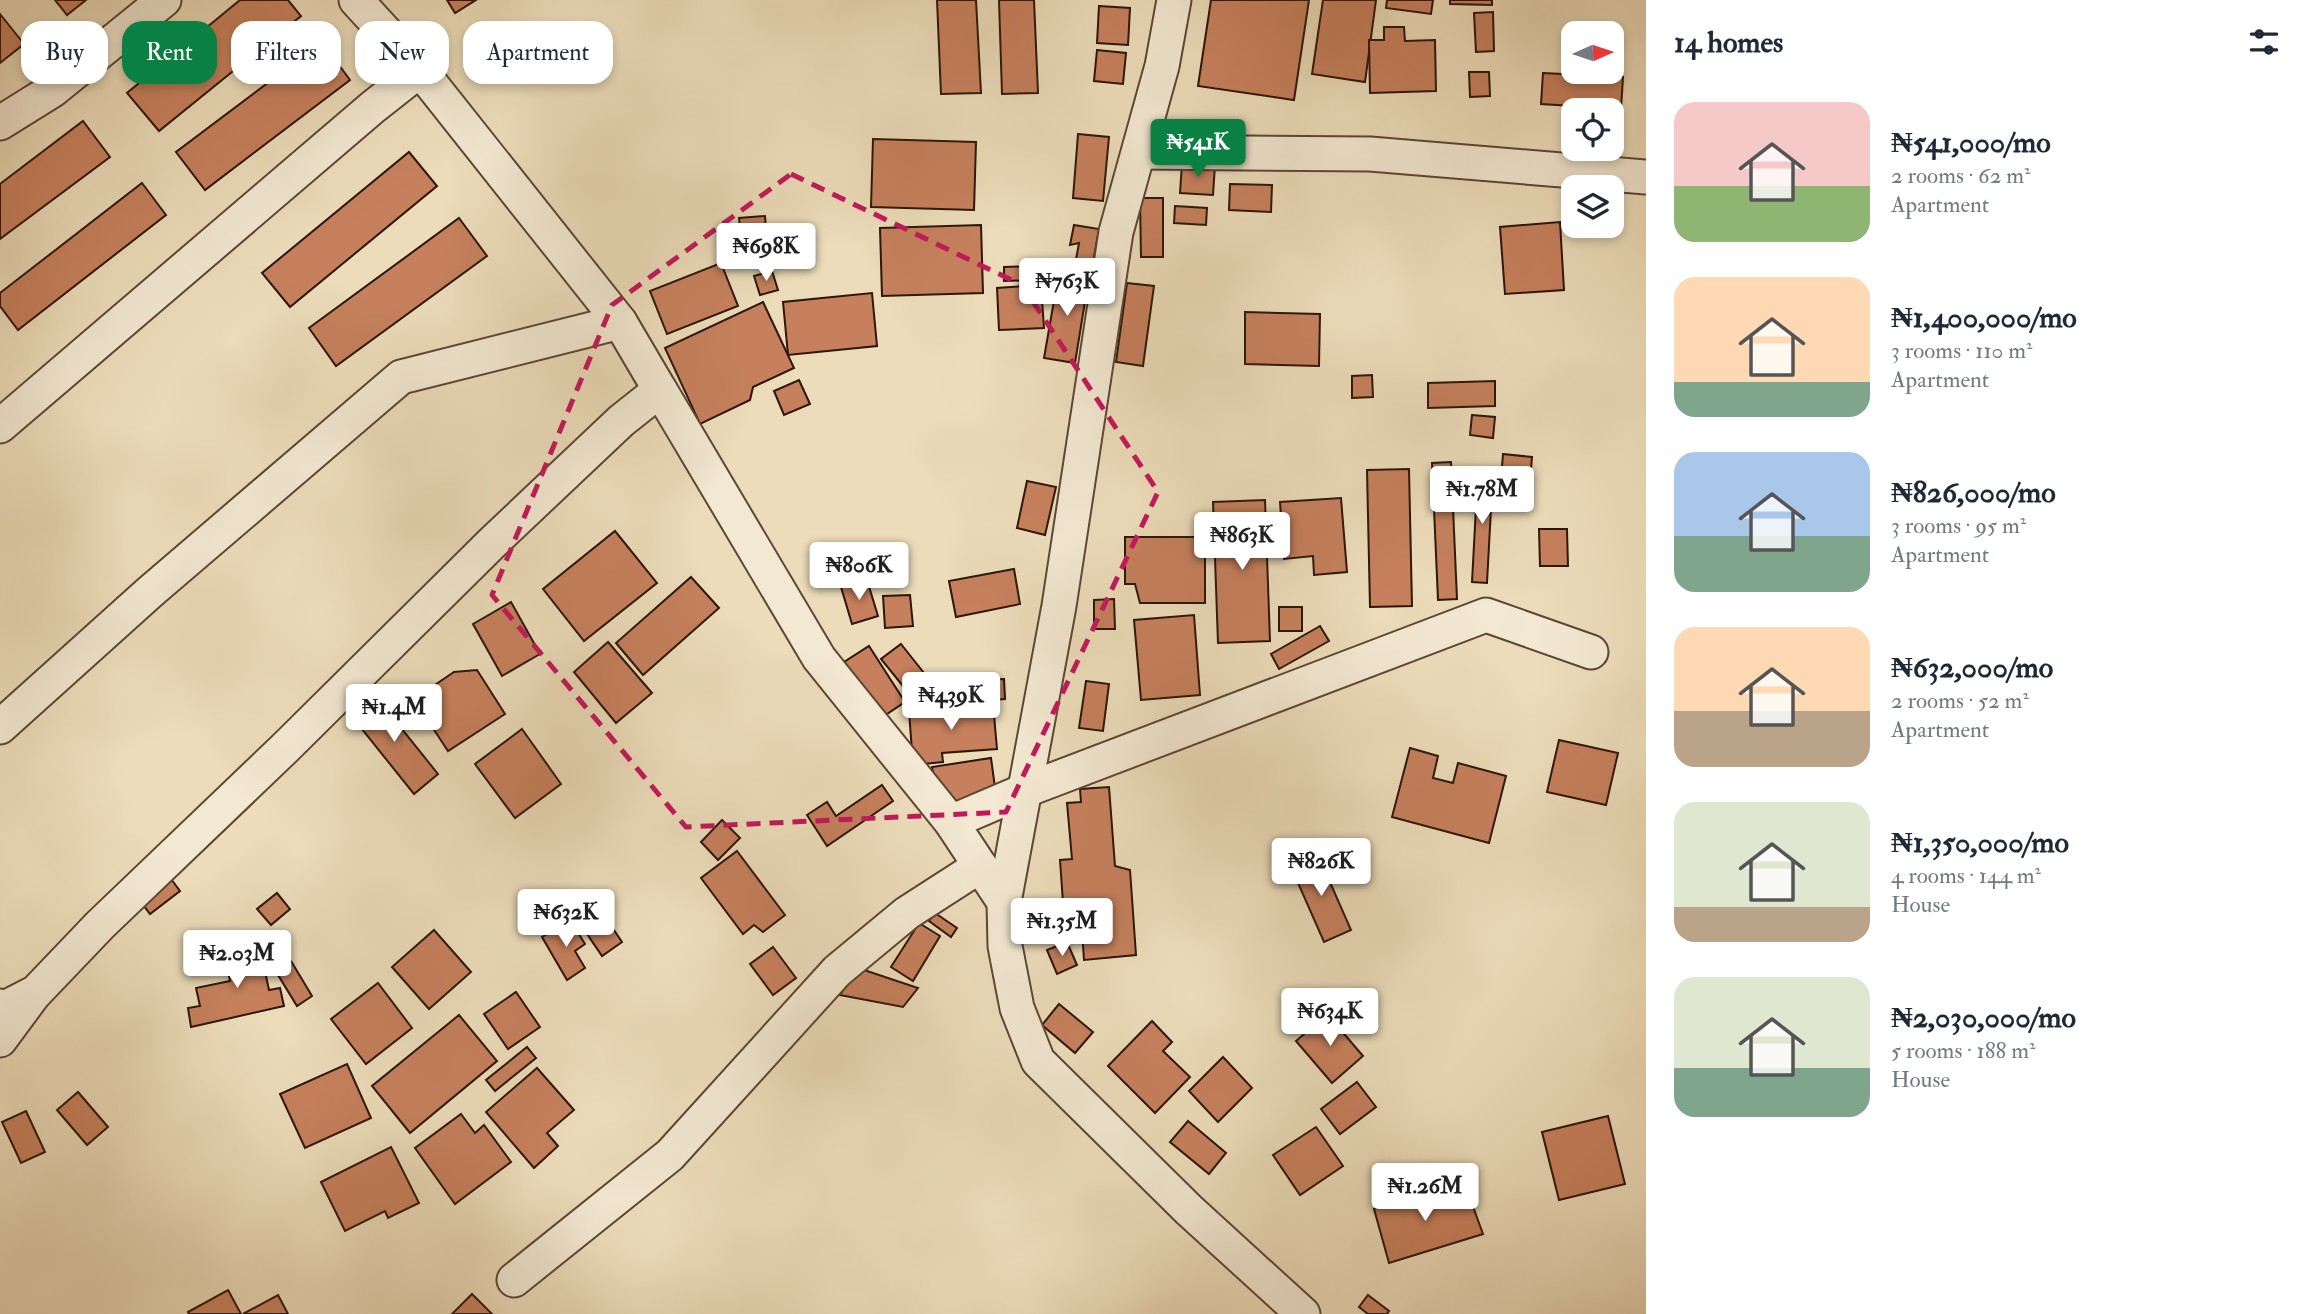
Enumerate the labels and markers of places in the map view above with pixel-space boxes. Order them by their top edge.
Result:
pin: ₦541K [1149,120,1247,179]
pin: ₦698K [717,224,815,283]
pin: ₦763K [1018,258,1116,318]
pin: ₦1.78M [1425,466,1539,526]
pin: ₦863K [1193,512,1291,572]
pin: ₦806K [810,542,908,602]
pin: ₦439K [902,672,1000,732]
pin: ₦1.4M [345,684,443,744]
pin: ₦826K [1272,838,1370,898]
pin: ₦632K [517,890,615,949]
pin: ₦1.35M [1005,898,1119,958]
pin: ₦2.03M [180,930,294,990]
pin: ₦634K [1281,988,1379,1048]
pin: ₦1.26M [1368,1164,1482,1223]

